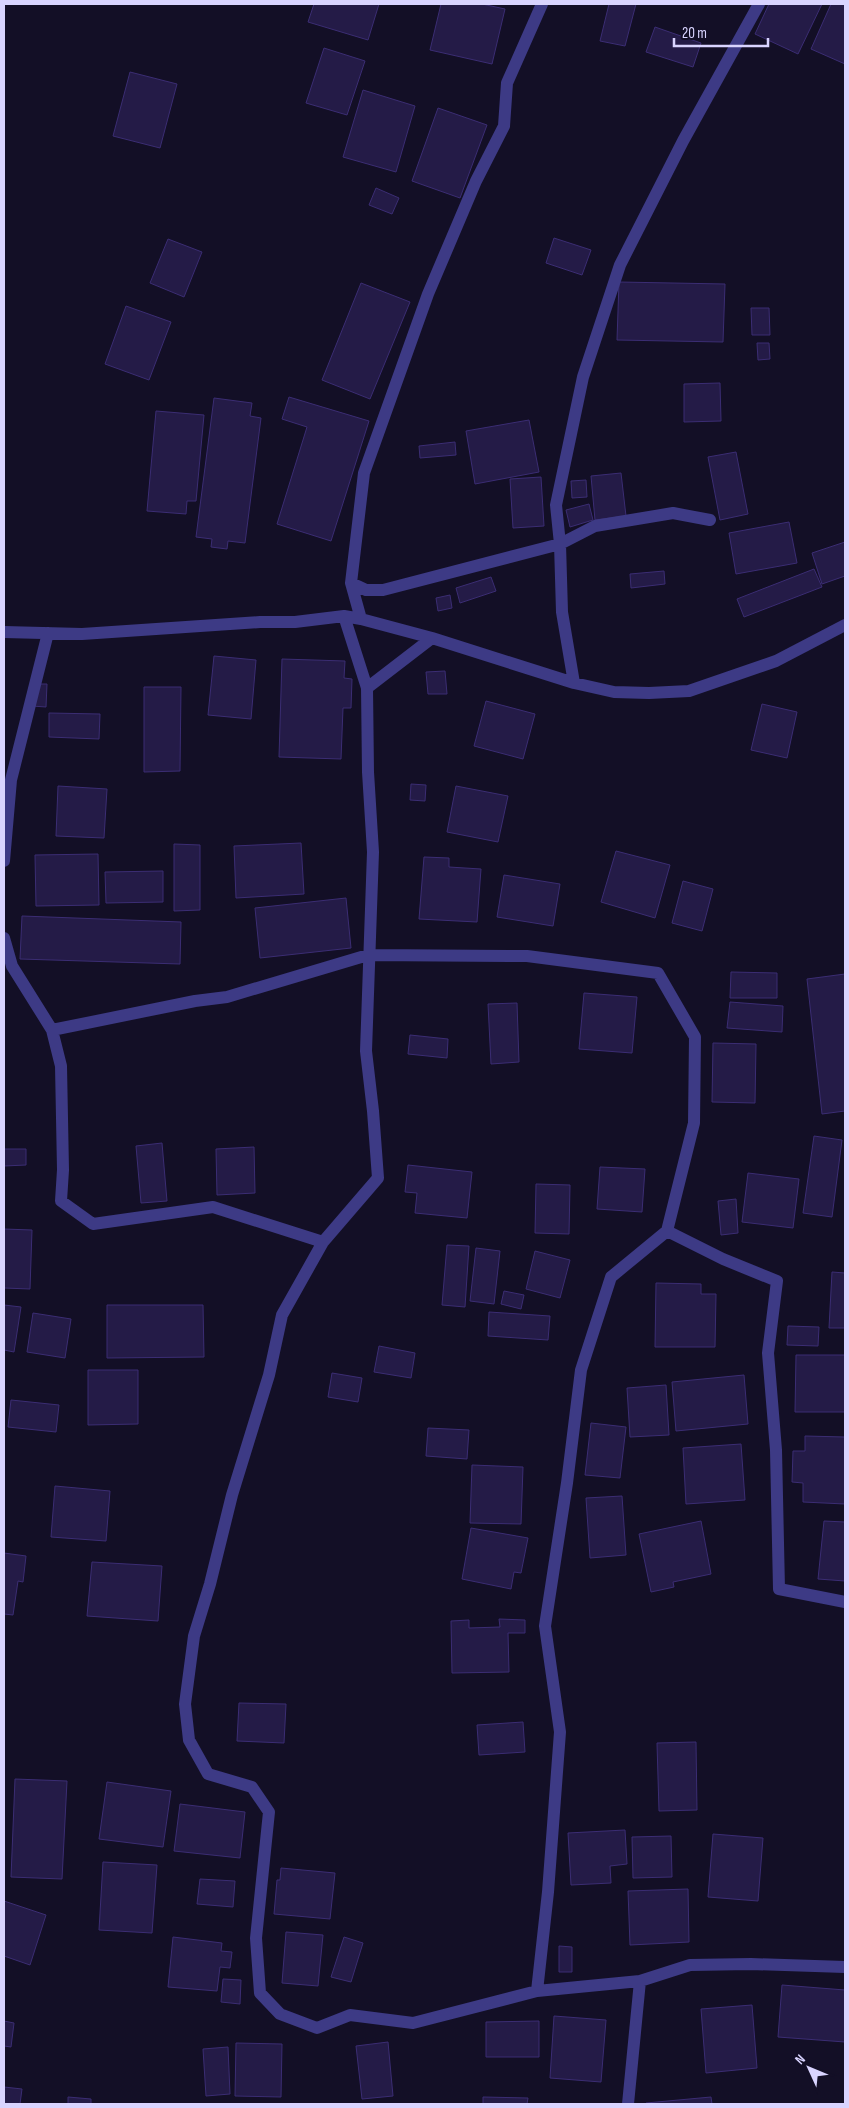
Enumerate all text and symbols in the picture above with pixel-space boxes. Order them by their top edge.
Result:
scale bar [674,15,768,47]
text: 20 m [682,24,707,43]
north arrow [784,2043,834,2093]
text: N [791,2051,809,2068]

